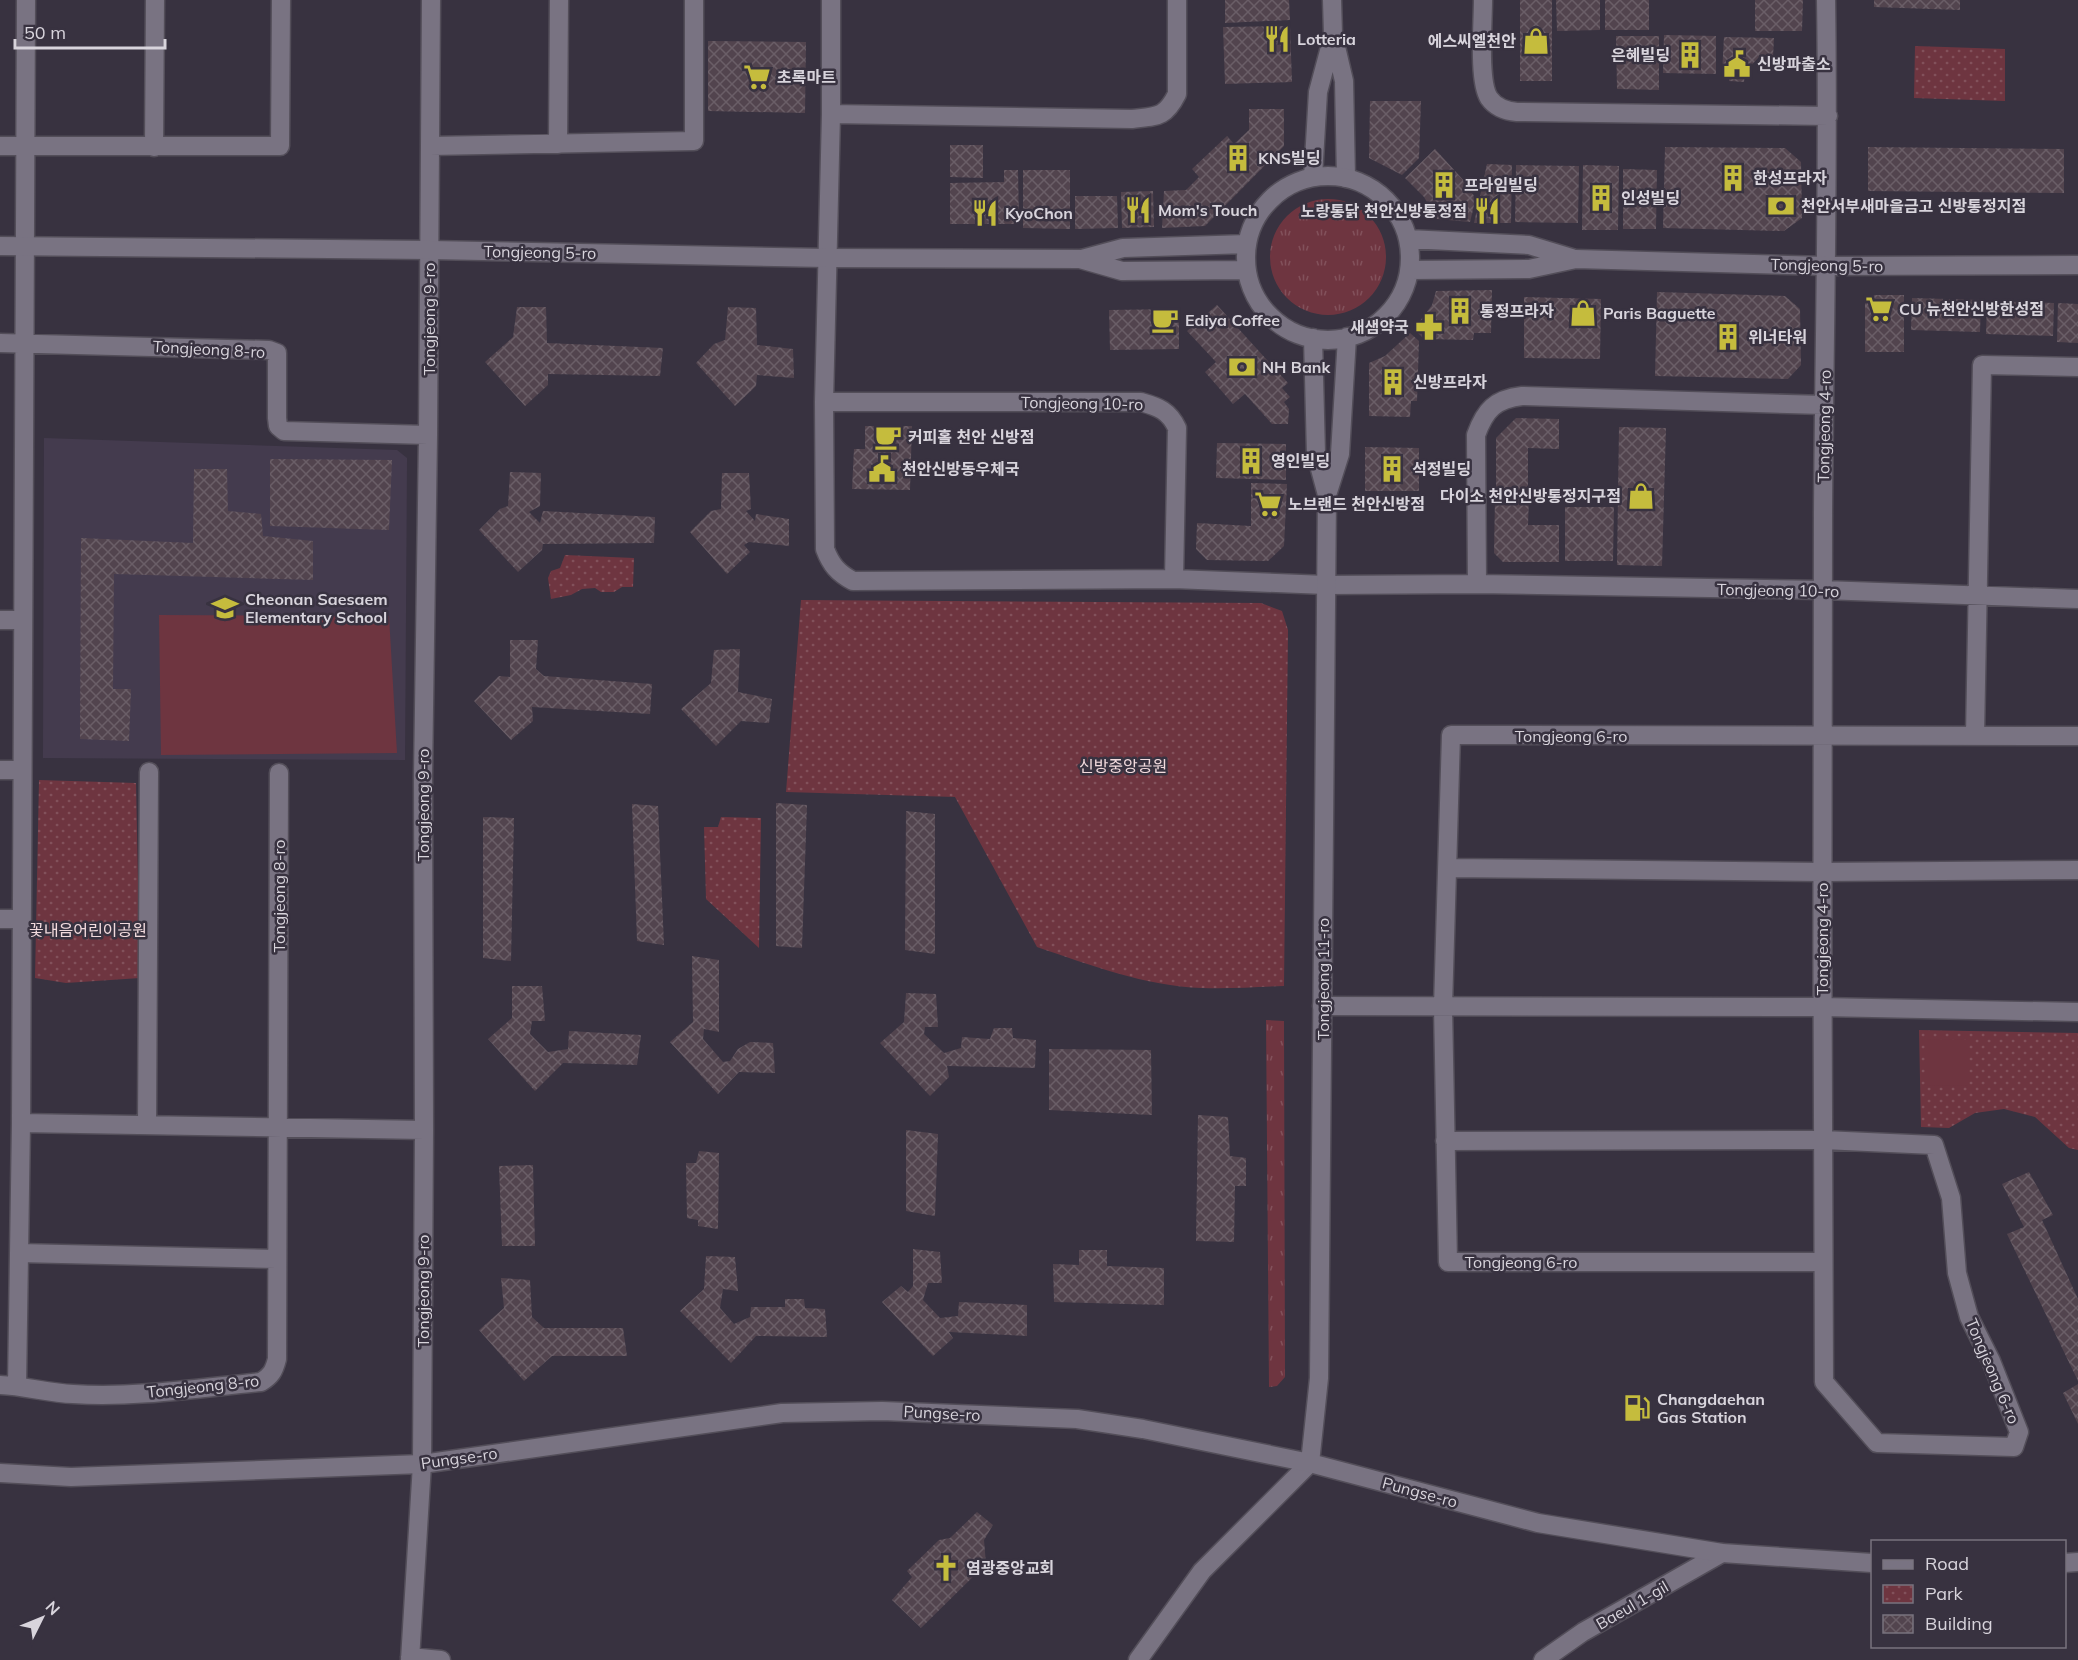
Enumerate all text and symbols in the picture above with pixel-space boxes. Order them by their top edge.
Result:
scale bar [15,12,165,50]
text: 50 m [24,21,66,44]
restaurant icon: Lotteria [1262,24,1292,54]
shop icon: 에스씨엘천안 [1521,26,1551,56]
place label: Lotteria [1297,29,1356,49]
place label: 에스씨엘천안 [1428,31,1516,51]
building icon: 은혜빌딩 [1675,40,1705,70]
place label: 은혜빌딩 [1611,45,1670,65]
public building icon: 신방파출소 [1722,49,1752,79]
place label: 신방파출소 [1757,54,1831,74]
supermarket icon: 초록마트 [742,62,772,92]
place label: 초록마트 [777,67,836,87]
building icon: KNS빌딩 [1223,143,1253,173]
place label: KNS빌딩 [1258,148,1321,168]
building icon: 한성프라자 [1718,163,1748,193]
place label: 한성프라자 [1753,168,1827,188]
building icon: 프라임빌딩 [1429,170,1459,200]
place label: 프라임빌딩 [1464,175,1538,195]
building icon: 인성빌딩 [1586,183,1616,213]
place label: 인성빌딩 [1621,188,1680,208]
bank icon: 천안서부새마을금고 신방통정지점 [1766,191,1796,221]
restaurant icon: Mom's Touch [1123,195,1153,225]
restaurant icon: 노랑통닭 천안신방통정점 [1472,196,1502,226]
place label: 천안서부새마을금고 신방통정지점 [1801,196,2026,216]
restaurant icon: KyoChon [970,198,1000,228]
place label: Mom's Touch [1158,200,1257,220]
place label: 노랑통닭 천안신방통정점 [1301,201,1467,221]
place label: KyoChon [1005,203,1073,223]
street label: Tongjeong 5-ro [483,241,597,263]
street label: Tongjeong 5-ro [1770,254,1884,276]
street label: Tongjeong 9-ro [419,263,439,375]
supermarket icon: CU 뉴천안신방한성점 [1864,294,1894,324]
building icon: 통정프라자 [1445,296,1475,326]
shop icon: Paris Baguette [1568,298,1598,328]
place label: CU 뉴천안신방한성점 [1899,299,2044,319]
place label: 통정프라자 [1480,301,1554,321]
place label: Paris Baguette [1603,303,1716,323]
cafe icon: Ediya Coffee [1150,305,1180,335]
place label: Ediya Coffee [1185,310,1280,330]
pharmacy icon: 새샘약국 [1414,312,1444,342]
place label: 새샘약국 [1350,317,1409,337]
building icon: 위너타워 [1713,322,1743,352]
place label: 위너타워 [1748,327,1807,347]
street label: Tongjeong 8-ro [152,336,266,362]
bank icon: NH Bank [1227,352,1257,382]
place label: NH Bank [1262,357,1331,377]
building icon: 신방프라자 [1378,367,1408,397]
street label: Tongjeong 4-ro [1813,369,1835,483]
place label: 신방프라자 [1413,372,1487,392]
street label: Tongjeong 10-ro [1021,392,1143,414]
cafe icon: 커피홀 천안 신방점 [873,422,903,452]
place label: 커피홀 천안 신방점 [908,427,1035,447]
building icon: 영인빌딩 [1236,446,1266,476]
place label: 영인빌딩 [1271,451,1330,471]
public building icon: 천안신방동우체국 [867,454,897,484]
building icon: 석정빌딩 [1377,454,1407,484]
place label: 천안신방동우체국 [902,459,1020,479]
place label: 석정빌딩 [1412,459,1471,479]
shop icon: 다이소 천안신방통정지구점 [1626,481,1656,511]
place label: 다이소 천안신방통정지구점 [1440,486,1621,506]
supermarket icon: 노브랜드 천안신방점 [1253,489,1283,519]
place label: 노브랜드 천안신방점 [1288,494,1425,514]
street label: Tongjeong 10-ro [1717,579,1839,601]
place label: Cheonan Saesaem Elementary School [245,589,388,627]
school or university icon: Cheonan Saesaem Elementary School [210,593,240,623]
street label: Tongjeong 6-ro [1515,726,1627,746]
street label: Tongjeong 9-ro [413,749,433,861]
park label: 신방중앙공원 [1079,756,1167,776]
street label: Tongjeong 8-ro [269,840,289,952]
street label: Tongjeong 4-ro [1812,883,1832,995]
street label: Tongjeong 11-ro [1313,918,1333,1040]
park label: 꽃내음어린이공원 [29,920,147,940]
street label: Tongjeong 9-ro [413,1235,433,1347]
street label: Tongjeong 6-ro [1465,1252,1577,1272]
street label: Tongjeong 6-ro [1962,1315,2024,1427]
street label: Tongjeong 8-ro [146,1370,260,1402]
place label: Changdaehan Gas Station [1657,1389,1765,1427]
fuel station icon: Changdaehan Gas Station [1622,1393,1652,1423]
street label: Pungse-ro [903,1401,981,1425]
street label: Pungse-ro [419,1443,499,1473]
street label: Pungse-ro [1380,1472,1460,1512]
legend [1871,1540,2066,1648]
text: Road [1925,1552,1969,1575]
church icon: 염광중앙교회 [931,1553,961,1583]
place label: 염광중앙교회 [966,1558,1054,1578]
street label: Baeul 1-gil [1592,1576,1672,1634]
text: Park [1925,1582,1964,1605]
north arrow [12,1588,72,1648]
text: N [42,1597,64,1619]
text: Building [1925,1612,1993,1635]

